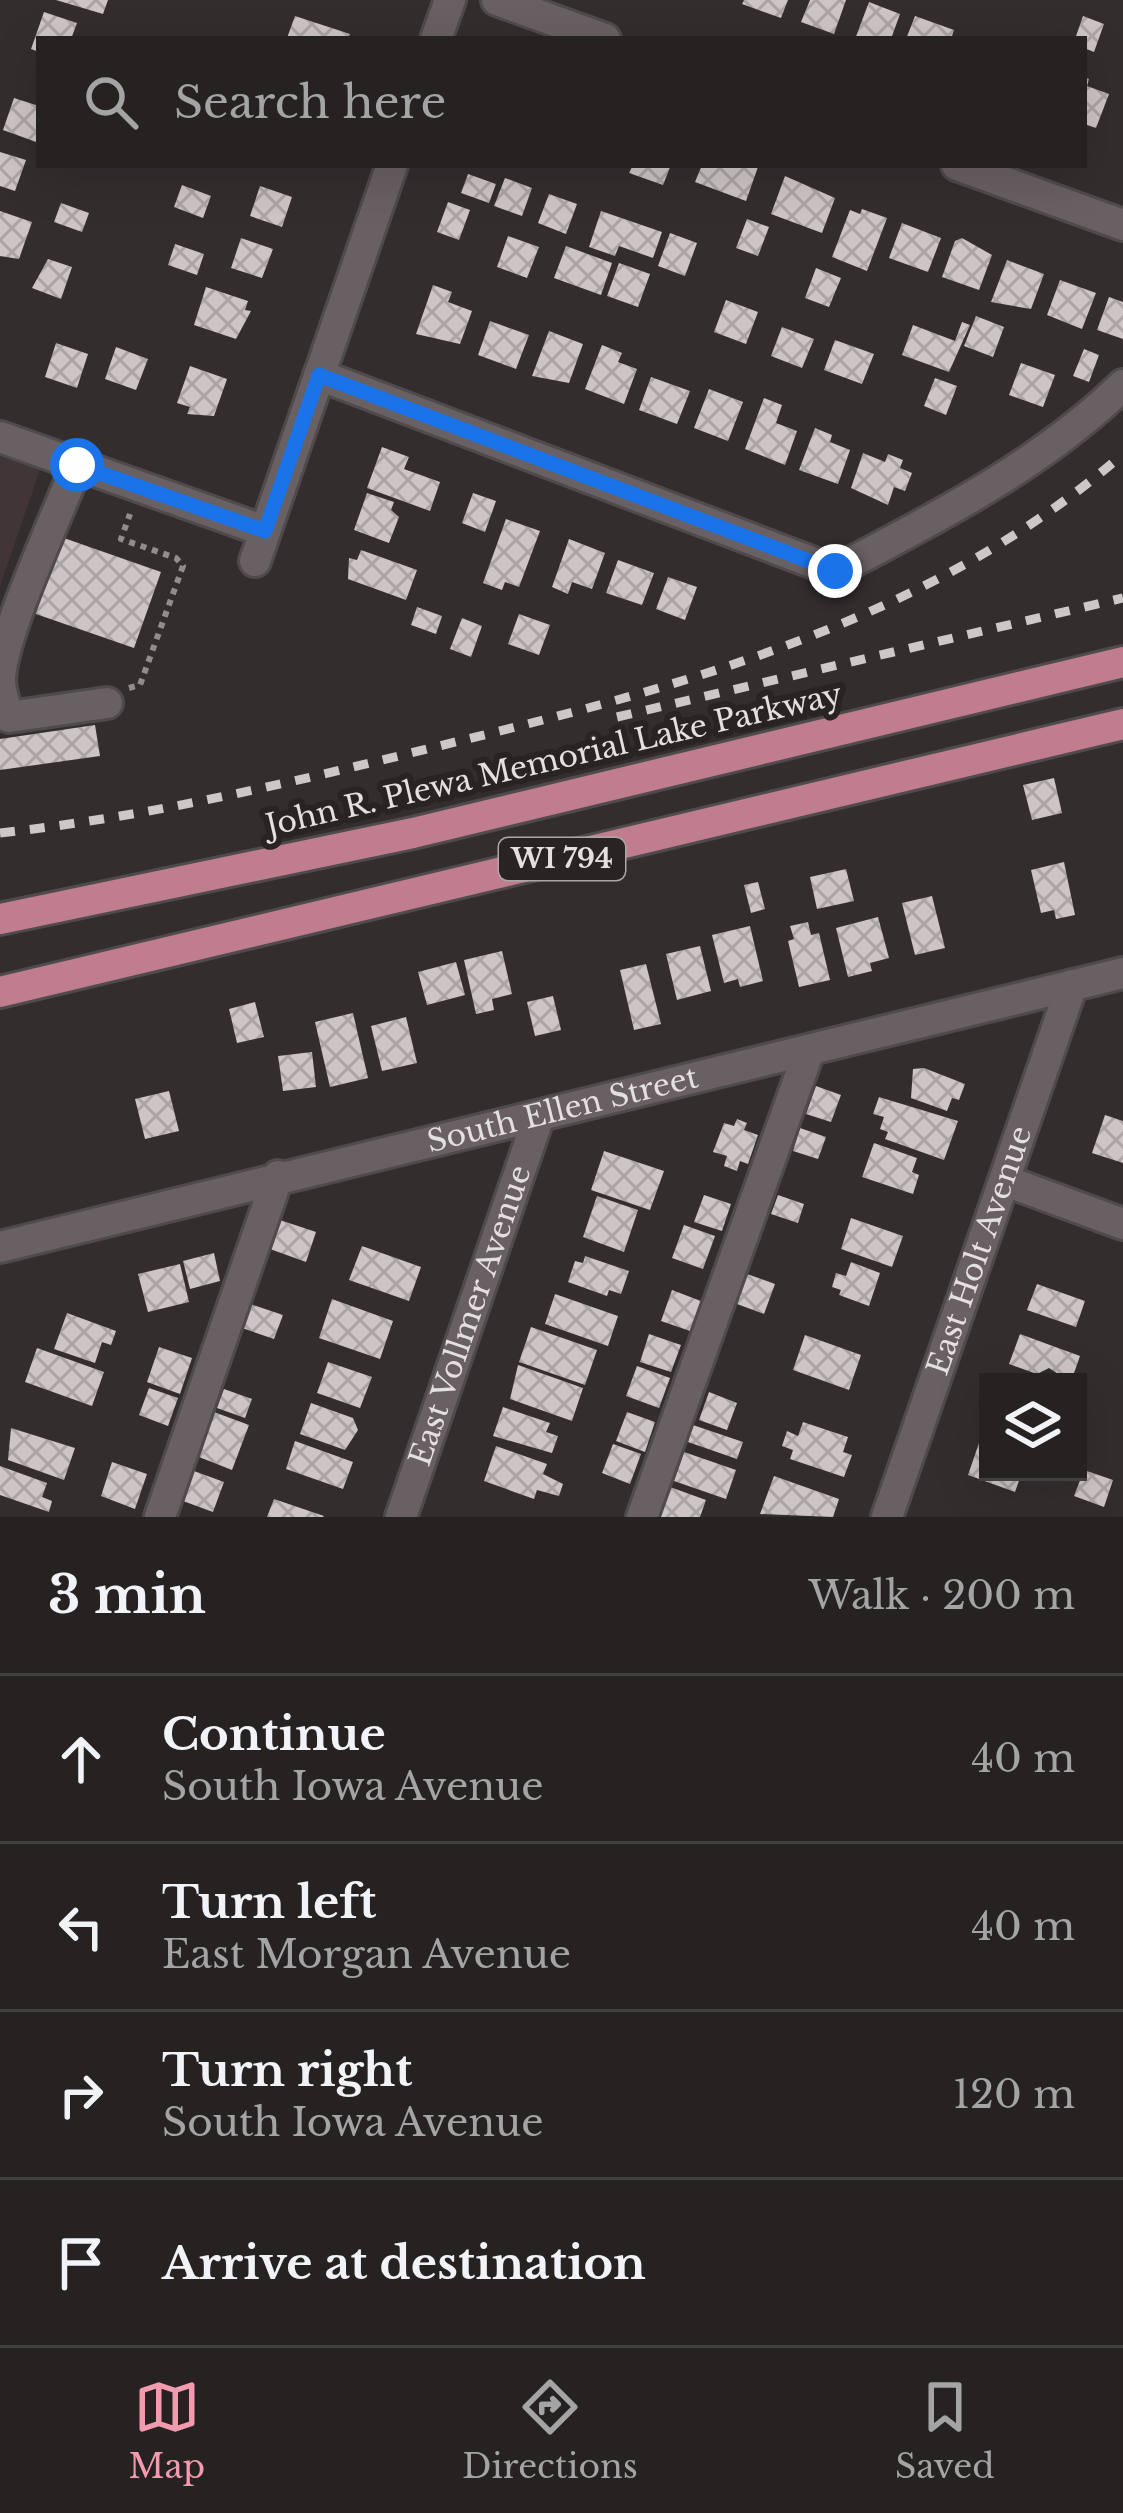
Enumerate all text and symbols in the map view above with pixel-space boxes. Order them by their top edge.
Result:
search box [36,36,1087,168]
icon: search [78,69,144,135]
text: Search here [174,74,446,130]
route start [50,438,104,492]
route end [808,544,862,598]
street label: John R. Plewa Memorial Lake Parkway [258,675,846,845]
road number: WI 794 [499,838,625,880]
street label: South Ellen Street [423,1058,702,1160]
street label: East Holt Avenue [919,1121,1040,1380]
street label: East Vollmer Avenue [401,1160,539,1471]
map controls [979,1373,1087,1481]
button: layers [979,1373,1087,1481]
text: 3 min [48,1564,206,1627]
text: Walk · 200 m [809,1571,1075,1620]
text: Continue [162,1706,386,1762]
icon: ahead [48,1726,114,1792]
text: 40 m [971,1734,1075,1783]
text: South Iowa Avenue [162,1762,544,1811]
text: Turn left [162,1874,376,1930]
icon: left [48,1894,114,1960]
text: 40 m [971,1902,1075,1951]
text: East Morgan Avenue [162,1930,571,1979]
text: Turn right [162,2042,412,2098]
icon: right [48,2062,114,2128]
text: 120 m [953,2070,1075,2119]
text: South Iowa Avenue [162,2098,544,2147]
icon: arrive [48,2230,114,2296]
text: Arrive at destination [162,2235,646,2291]
tab: Map [129,2374,205,2487]
tab: Directions [462,2374,638,2487]
tab: Saved [895,2374,994,2487]

